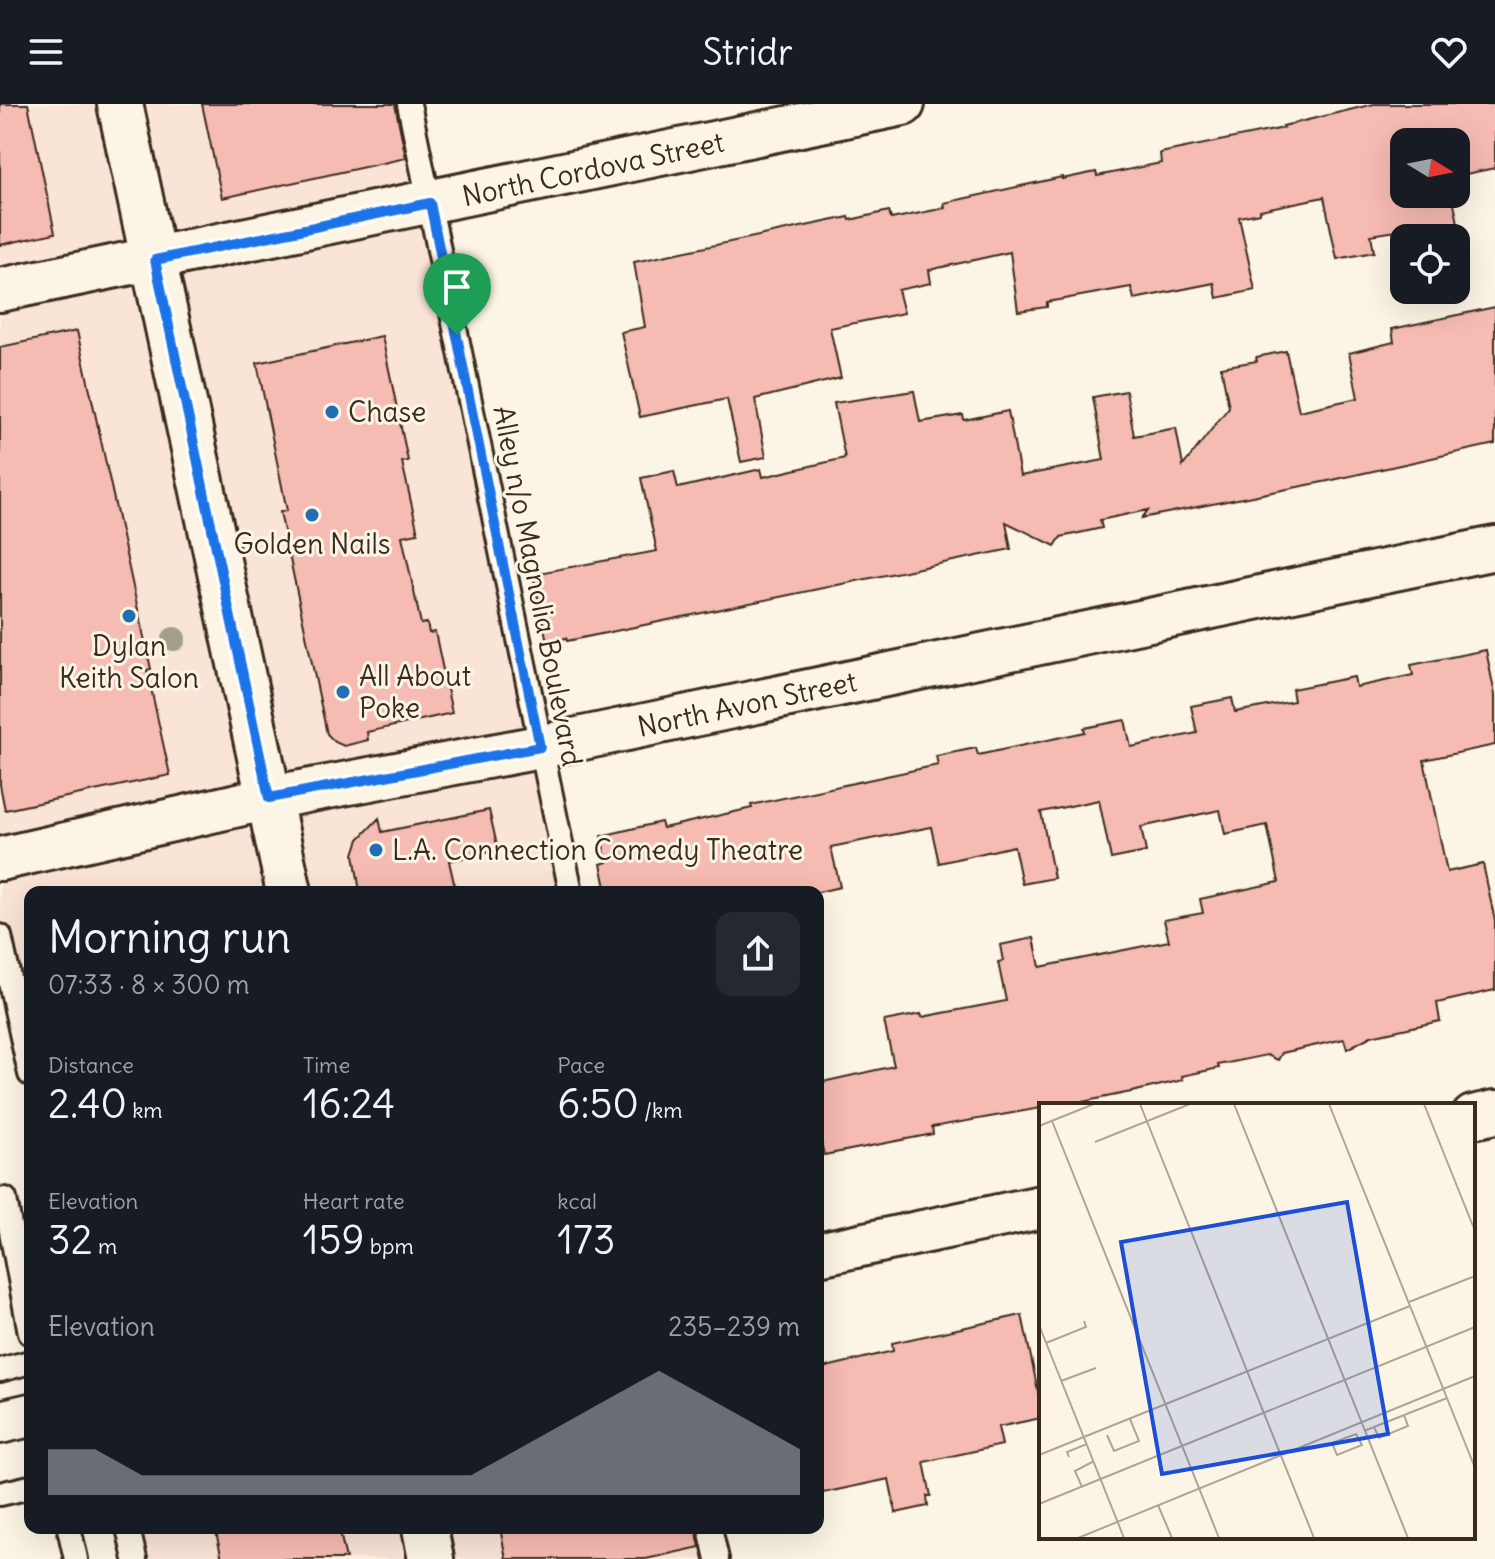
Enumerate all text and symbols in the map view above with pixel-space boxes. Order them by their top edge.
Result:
icon: menu [24,30,68,74]
text: Stridr [702,30,793,75]
icon: heart [1427,30,1471,74]
street label: North Cordova Street [459,124,727,214]
north arrow [1390,128,1470,208]
map controls [1390,128,1470,304]
button: locate [1390,224,1470,304]
pin [423,253,491,335]
icon: arrive [435,265,479,309]
place label: Chase [348,394,426,430]
marker: Chase [323,403,341,421]
street label: Alley n/o Magnolia Boulevard [485,403,591,769]
marker: Golden Nails [303,506,321,524]
place label: Golden Nails [234,526,390,562]
marker: Dylan Keith Salon [120,607,138,625]
place label: Dylan Keith Salon [59,628,199,696]
place label: All About Poke [359,658,471,726]
street label: North Avon Street [634,663,860,745]
marker: All About Poke [334,683,352,701]
place label: L.A. Connection Comedy Theatre [392,832,803,868]
marker: L.A. Connection Comedy Theatre [367,841,385,859]
text: Morning run [48,910,291,965]
button: share [716,912,800,996]
text: 07:33 · 8 × 300 m [48,968,249,1001]
text: Distance [48,1051,134,1079]
text: Time [303,1051,350,1079]
text: Pace [557,1051,605,1079]
text: 2.40 [48,1079,127,1129]
text: 16:24 [303,1079,395,1129]
text: 6:50 [557,1079,639,1129]
text: km [127,1096,163,1124]
text: /km [639,1096,683,1124]
inset map [1039,1103,1475,1539]
text: Elevation [48,1187,138,1215]
text: Heart rate [303,1187,405,1215]
text: kcal [557,1187,597,1215]
text: 32 [48,1215,93,1265]
text: 159 [303,1215,365,1265]
text: 173 [557,1215,616,1265]
text: m [93,1232,117,1260]
text: bpm [365,1232,414,1260]
text: Elevation [48,1310,155,1343]
text: 235–239 m [668,1310,800,1343]

